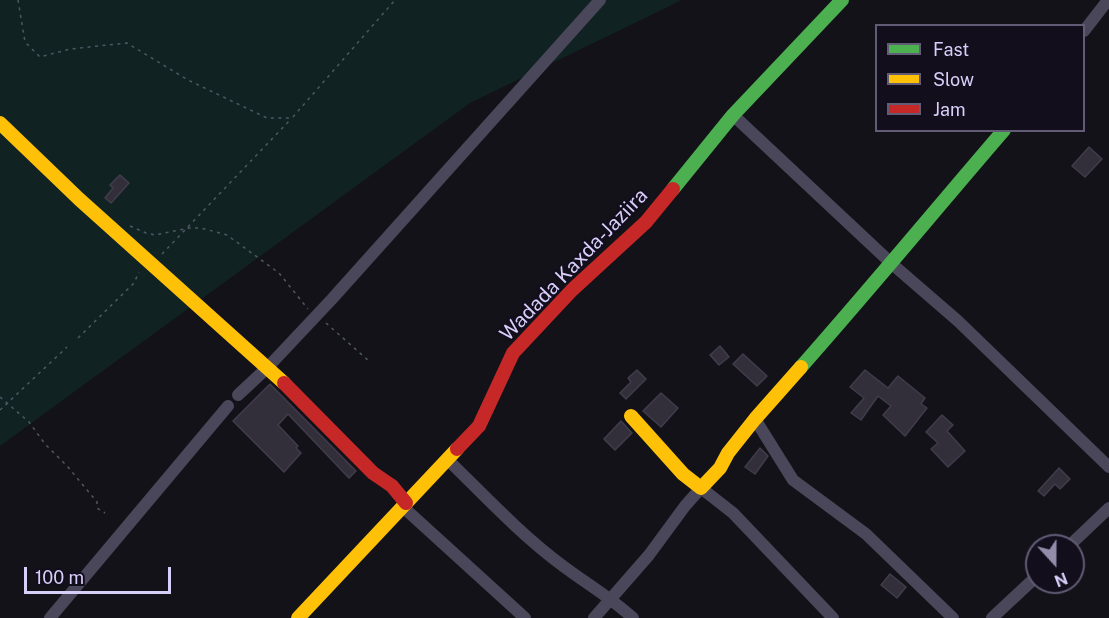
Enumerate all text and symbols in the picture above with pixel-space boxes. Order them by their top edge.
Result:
legend [875,24,1085,132]
text: Fast [933,39,969,60]
text: Slow [933,69,974,90]
text: Jam [933,99,966,120]
street label: Wadada Kaxda-Jaziira [495,184,653,346]
north arrow [1025,534,1085,594]
scale bar [27,555,174,593]
text: 100 m [35,567,84,588]
text: N [1052,568,1070,591]

